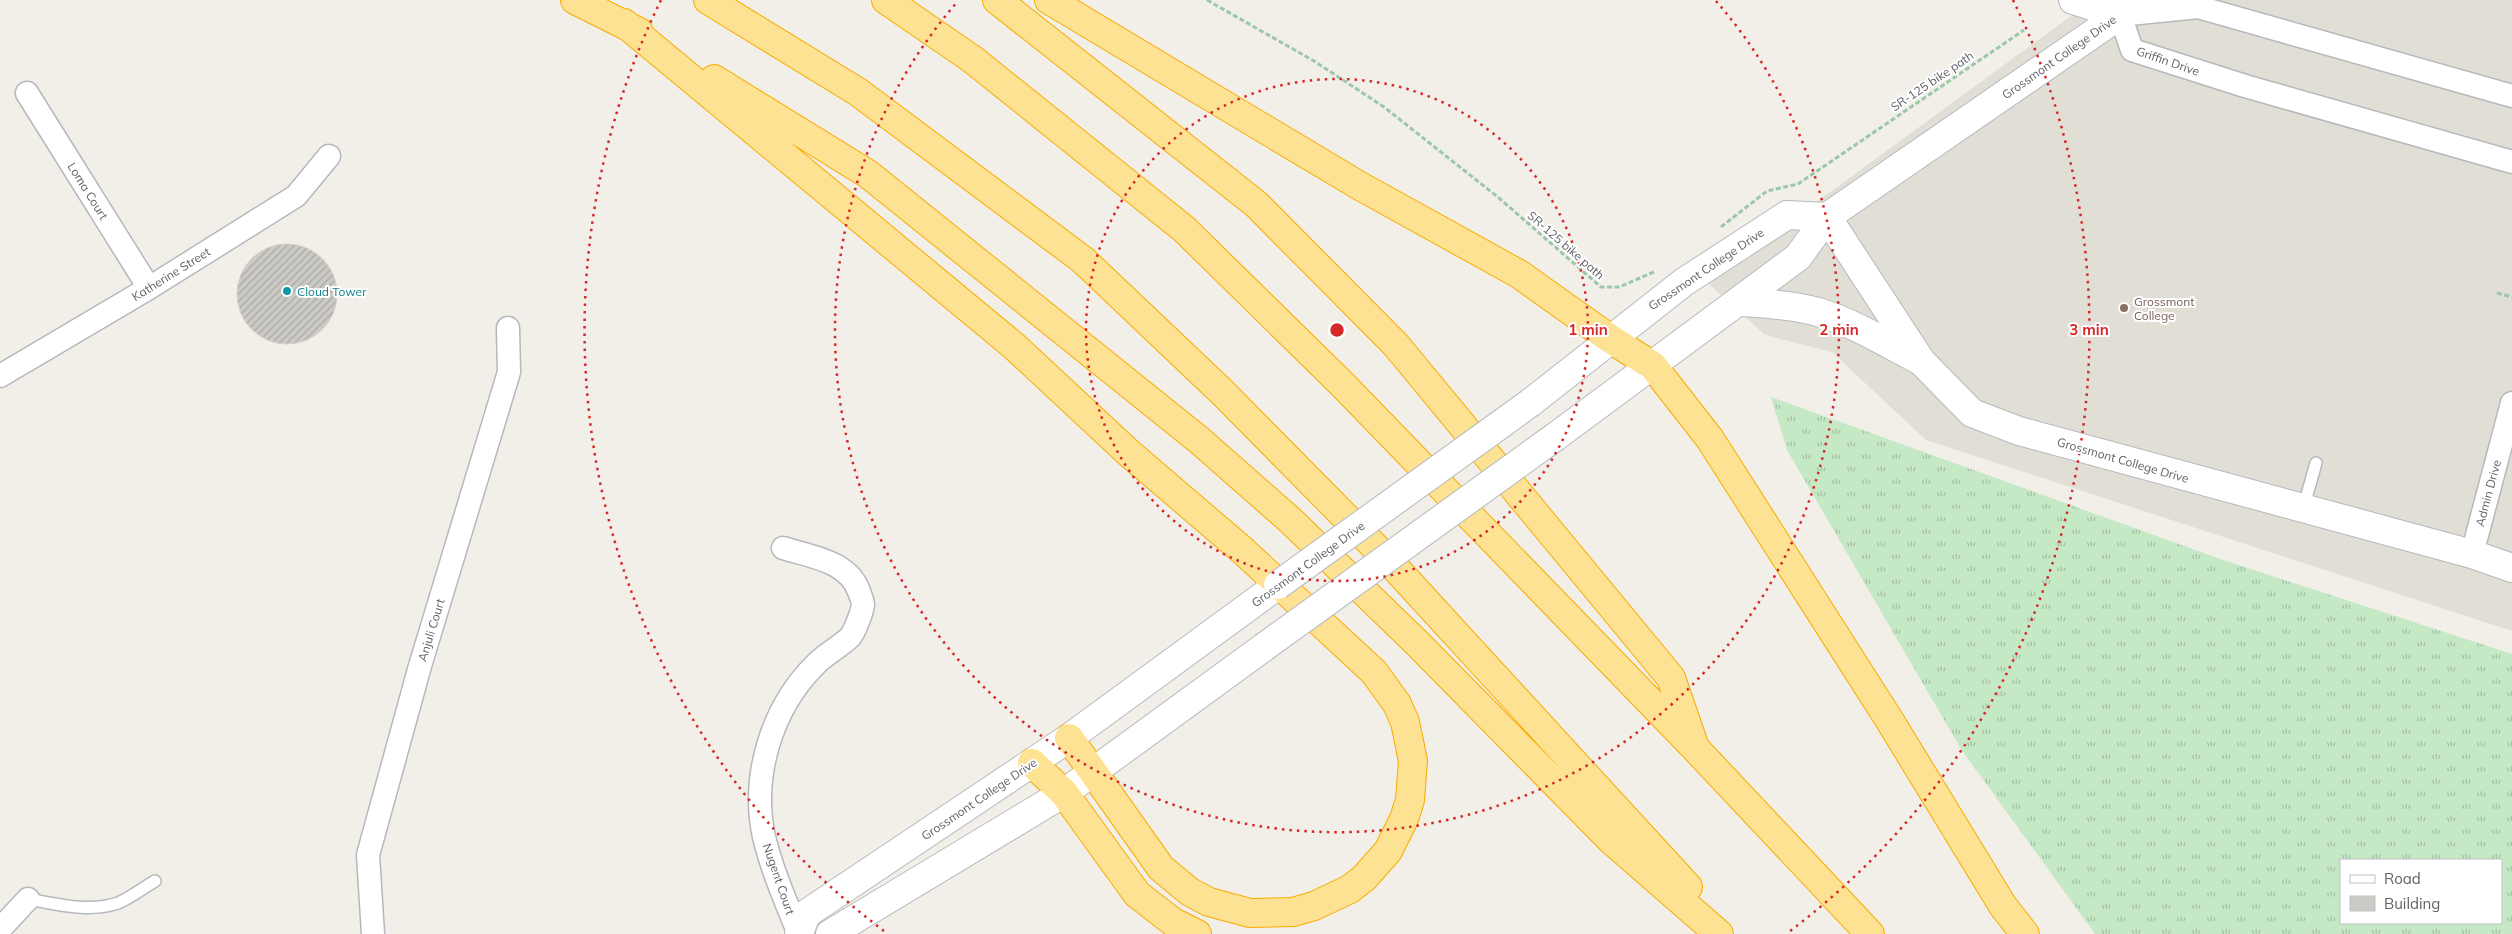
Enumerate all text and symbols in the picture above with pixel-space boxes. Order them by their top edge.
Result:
street label: Grossmont College Drive [1999,12,2119,102]
street label: Griffin Drive [2134,43,2202,79]
street label: SR-125 bike path [1888,48,1976,114]
street label: Loma Court [65,160,111,222]
street label: SR-125 bike path [1525,208,1607,282]
street label: Grossmont College Drive [1645,225,1767,313]
street label: Katherine Street [129,244,213,304]
place label: Cloud Tower [297,284,367,299]
marker: Cloud Tower [281,285,293,297]
place label: Grossmont College [2134,294,2194,323]
marker: Grossmont College [2118,302,2130,314]
text: 1 min [1568,320,1608,339]
text: 2 min [1819,320,1859,339]
text: 3 min [2069,320,2109,339]
centre of rings [1328,321,1346,339]
street label: Grossmont College Drive [2055,434,2191,486]
street label: Admin Drive [2472,458,2504,528]
street label: Grossmont College Drive [1248,518,1368,610]
street label: Anjuli Court [414,597,448,663]
street label: Grossmont College Drive [918,755,1040,843]
street label: Nugent Court [760,841,798,917]
legend [2340,859,2502,924]
text: Road [2384,869,2421,888]
text: Building [2384,894,2440,913]

